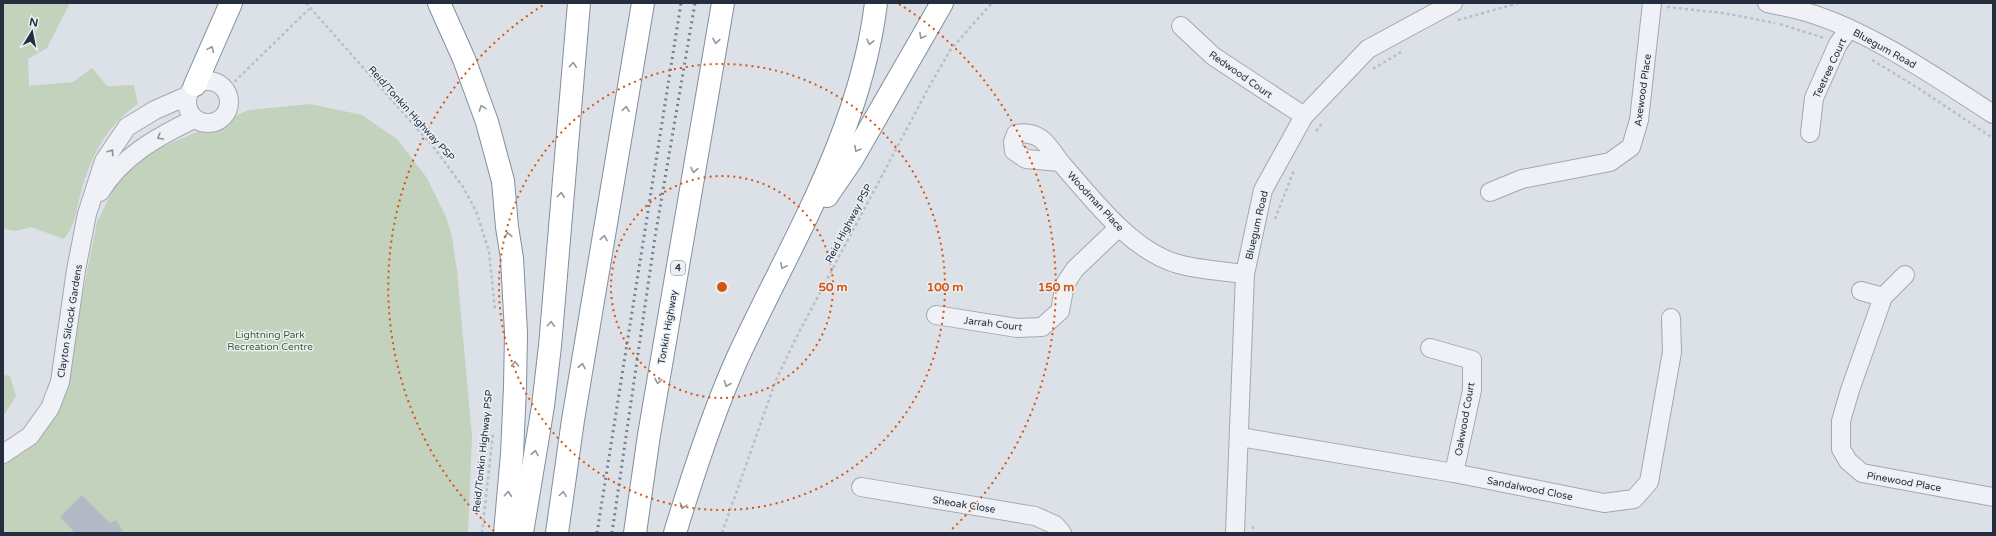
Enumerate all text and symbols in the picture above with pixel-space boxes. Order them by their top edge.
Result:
north arrow [12,12,52,52]
text: N [28,15,39,30]
street label: Bluegum Road [1851,27,1918,71]
one-way arrow [919,32,926,40]
street label: Teetree Court [1811,36,1849,100]
one-way arrow [712,38,721,45]
one-way arrow [867,38,875,45]
one-way arrow [206,46,214,54]
street label: Redwood Court [1206,49,1275,101]
street label: Axewood Place [1632,53,1654,127]
one-way arrow [569,62,578,68]
street label: Reid/Tonkin Highway PSP [365,64,457,164]
one-way arrow [478,105,487,112]
one-way arrow [621,106,629,113]
one-way arrow [157,133,164,140]
one-way arrow [855,145,862,152]
one-way arrow [106,149,114,156]
one-way arrow [690,166,699,173]
street label: Woodman Place [1065,169,1126,234]
street label: Reid Highway PSP [823,182,875,265]
street label: Bluegum Road [1243,190,1271,261]
one-way arrow [557,192,566,198]
one-way arrow [504,232,513,238]
one-way arrow [599,235,608,241]
road number: 4 [671,261,685,275]
one-way arrow [780,262,788,270]
street label: Clayton Silcock Gardens [55,263,85,379]
centre of rings [715,280,729,294]
text: 50 m [818,280,848,294]
text: 100 m [927,280,963,294]
text: 150 m [1038,280,1074,294]
street label: Tonkin Highway [656,288,681,365]
street label: Jarrah Court [963,314,1023,334]
one-way arrow [547,321,556,327]
park label: Lightning Park Recreation Centre [227,329,313,353]
one-way arrow [511,361,519,367]
one-way arrow [577,363,586,369]
one-way arrow [654,377,663,384]
one-way arrow [724,379,732,387]
street label: Oakwood Court [1453,381,1477,457]
street label: Reid/Tonkin Highway PSP [471,389,495,513]
one-way arrow [530,450,539,456]
street label: Pinewood Place [1866,470,1942,495]
street label: Sandalwood Close [1486,475,1574,503]
one-way arrow [503,491,512,497]
one-way arrow [558,491,567,497]
street label: Sheoak Close [932,494,997,516]
one-way arrow [679,502,688,509]

